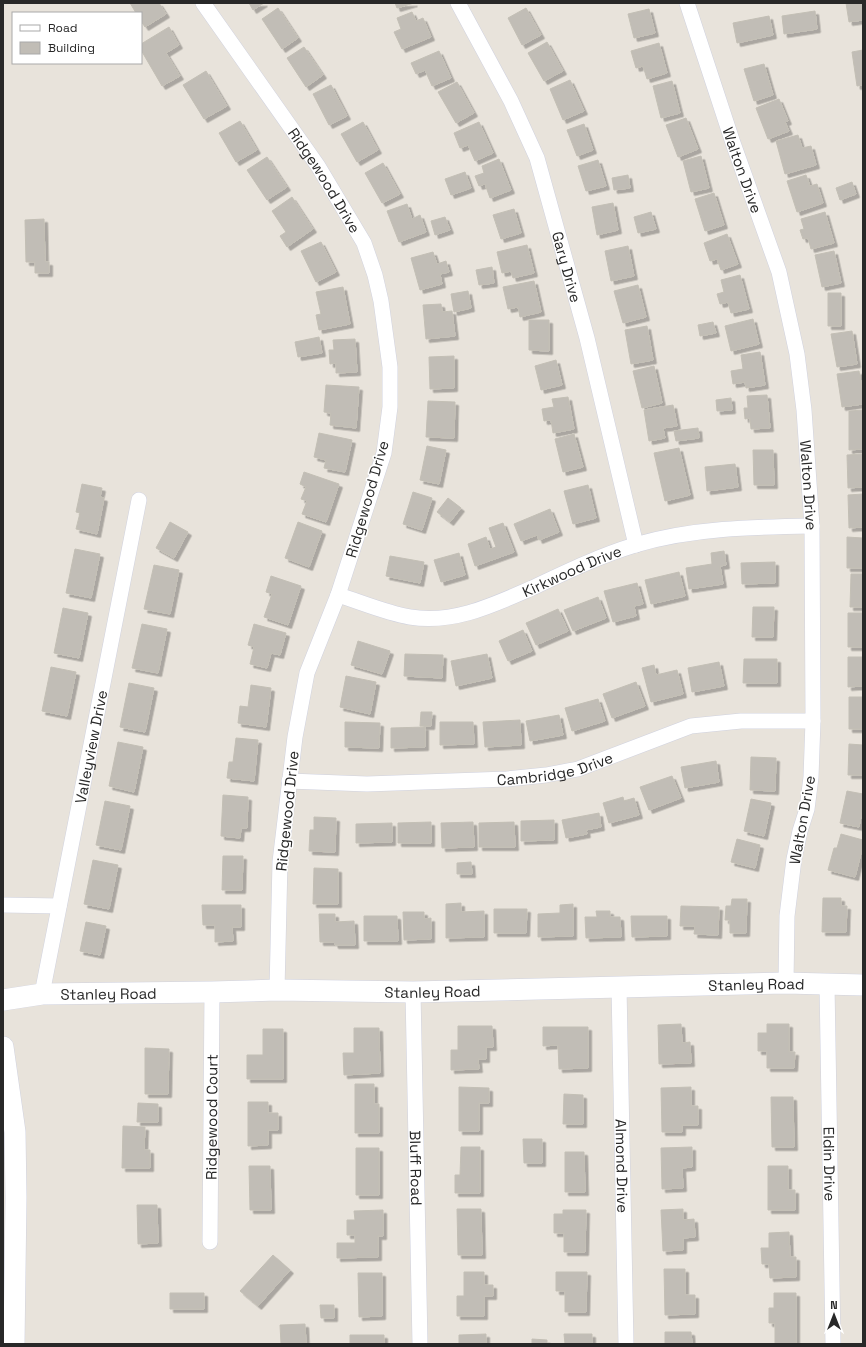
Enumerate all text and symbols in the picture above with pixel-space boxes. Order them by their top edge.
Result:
legend [12,12,142,64]
text: Road [48,20,77,36]
text: Building [48,40,95,56]
street label: Ridgewood Drive [284,124,365,236]
street label: Walton Drive [719,124,767,216]
street label: Gary Drive [548,229,586,305]
street label: Ridgewood Drive [341,438,393,560]
street label: Walton Drive [797,439,822,531]
street label: Kirkwood Drive [519,541,624,601]
street label: Valleyview Drive [70,688,111,805]
street label: Cambridge Drive [496,747,615,789]
street label: Ridgewood Drive [271,750,303,872]
street label: Walton Drive [785,774,819,866]
street label: Stanley Road [708,973,805,994]
street label: Stanley Road [384,981,481,1002]
street label: Stanley Road [60,983,157,1003]
street label: Ridgewood Court [201,1054,221,1180]
street label: Almond Drive [612,1119,633,1213]
street label: Eldin Drive [820,1127,840,1202]
street label: Bluff Road [406,1130,427,1206]
north arrow [814,1295,854,1335]
text: N [830,1298,838,1312]

